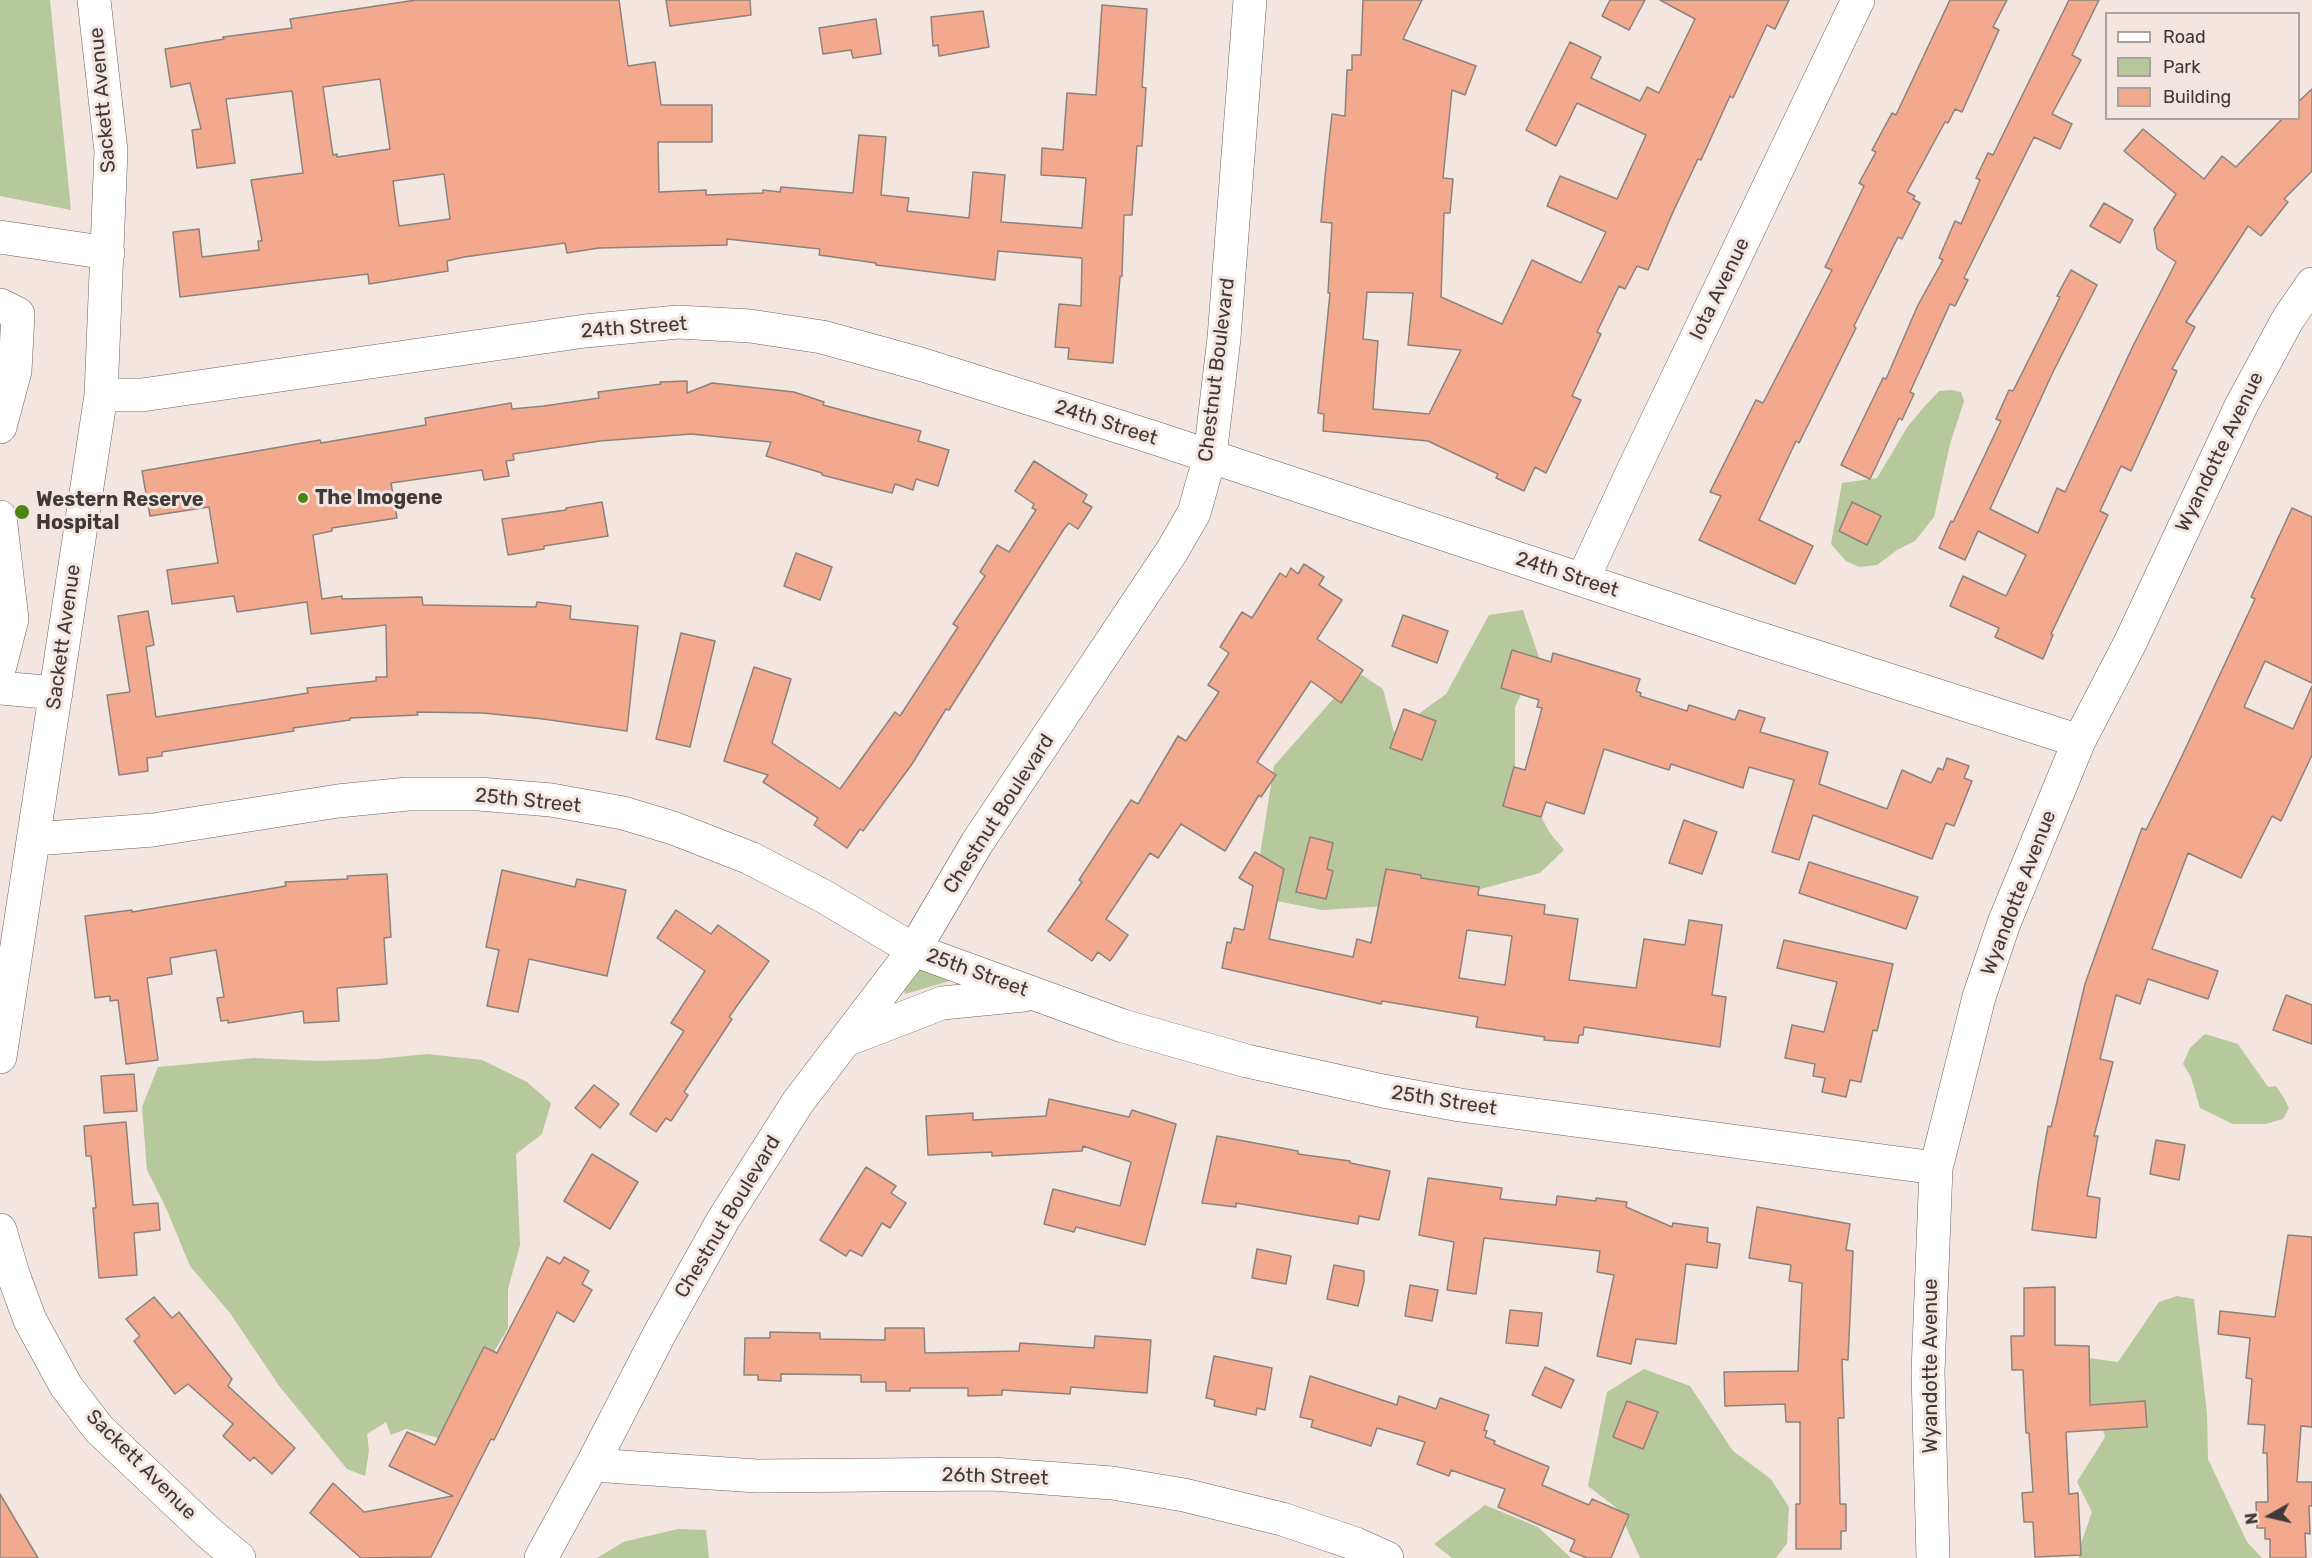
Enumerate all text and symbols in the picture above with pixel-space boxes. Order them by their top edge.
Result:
legend [2105,12,2300,120]
street label: Sackett Avenue [85,26,121,174]
text: Road [2163,26,2206,48]
text: Park [2163,56,2200,78]
text: Building [2163,86,2231,108]
street label: Iota Avenue [1685,234,1755,344]
street label: Chestnut Boulevard [1194,277,1240,463]
street label: 24th Street [580,312,688,344]
street label: Wyandotte Avenue [2171,368,2269,536]
street label: 24th Street [1052,395,1160,451]
place label: The Imogene [315,486,443,510]
place label: Western Reserve Hospital [36,488,204,535]
marker: The Imogene [296,491,310,505]
marker: Western Reserve Hospital [13,503,31,521]
street label: 24th Street [1513,547,1621,603]
street label: Sackett Avenue [42,563,86,711]
street label: Chestnut Boulevard [939,730,1059,898]
street label: 25th Street [474,784,582,818]
street label: Wyandotte Avenue [1976,807,2062,979]
street label: 25th Street [923,944,1031,1002]
street label: 25th Street [1390,1081,1498,1121]
street label: Chestnut Boulevard [670,1131,786,1303]
street label: Wyandotte Avenue [1919,1279,1943,1453]
street label: Sackett Avenue [81,1405,201,1525]
street label: 26th Street [941,1463,1049,1491]
north arrow [2240,1486,2300,1546]
text: N [2241,1512,2262,1526]

